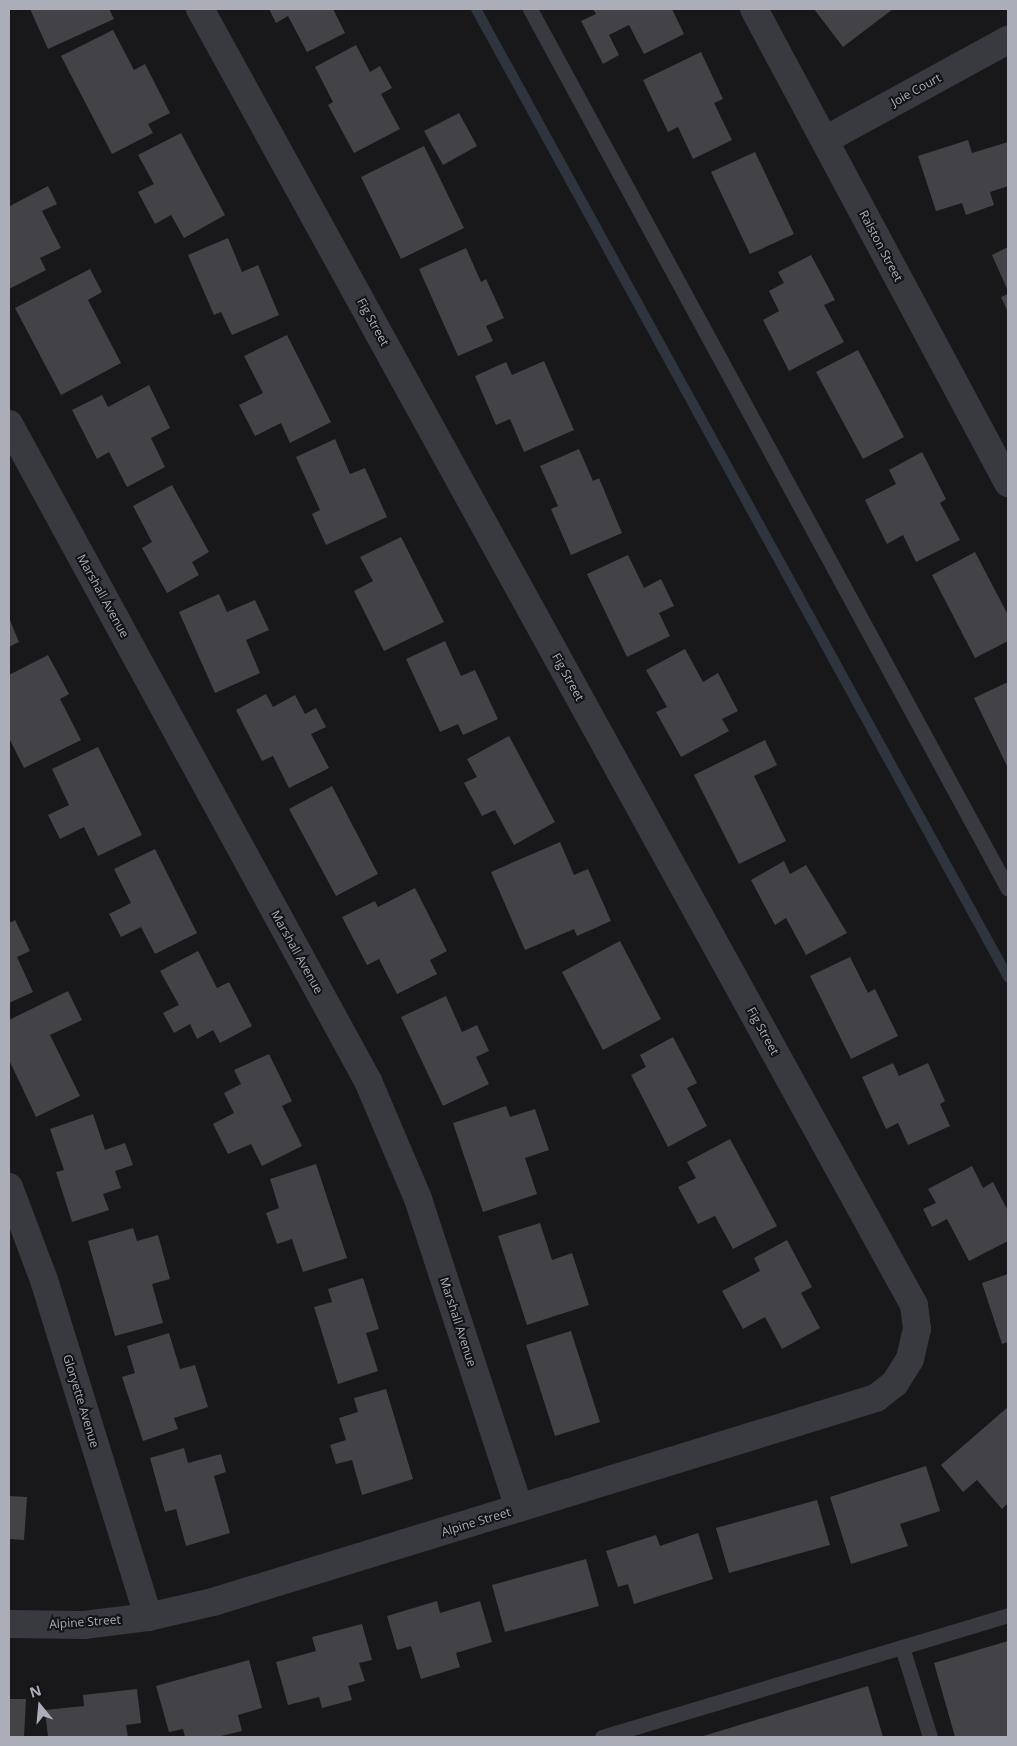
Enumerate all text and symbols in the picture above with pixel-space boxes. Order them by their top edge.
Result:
street label: Joie Court [889,70,943,110]
street label: Ralston Street [856,208,906,284]
street label: Fig Street [354,296,392,348]
street label: Marshall Avenue [74,552,132,640]
street label: Fig Street [549,651,587,703]
street label: Marshall Avenue [268,908,326,996]
street label: Fig Street [744,1005,782,1057]
street label: Marshall Avenue [437,1276,479,1368]
street label: Gloryette Avenue [60,1353,102,1449]
street label: Alpine Street [440,1505,512,1539]
street label: Alpine Street [49,1612,121,1632]
text: N [27,1680,44,1702]
north arrow [15,1681,65,1731]

